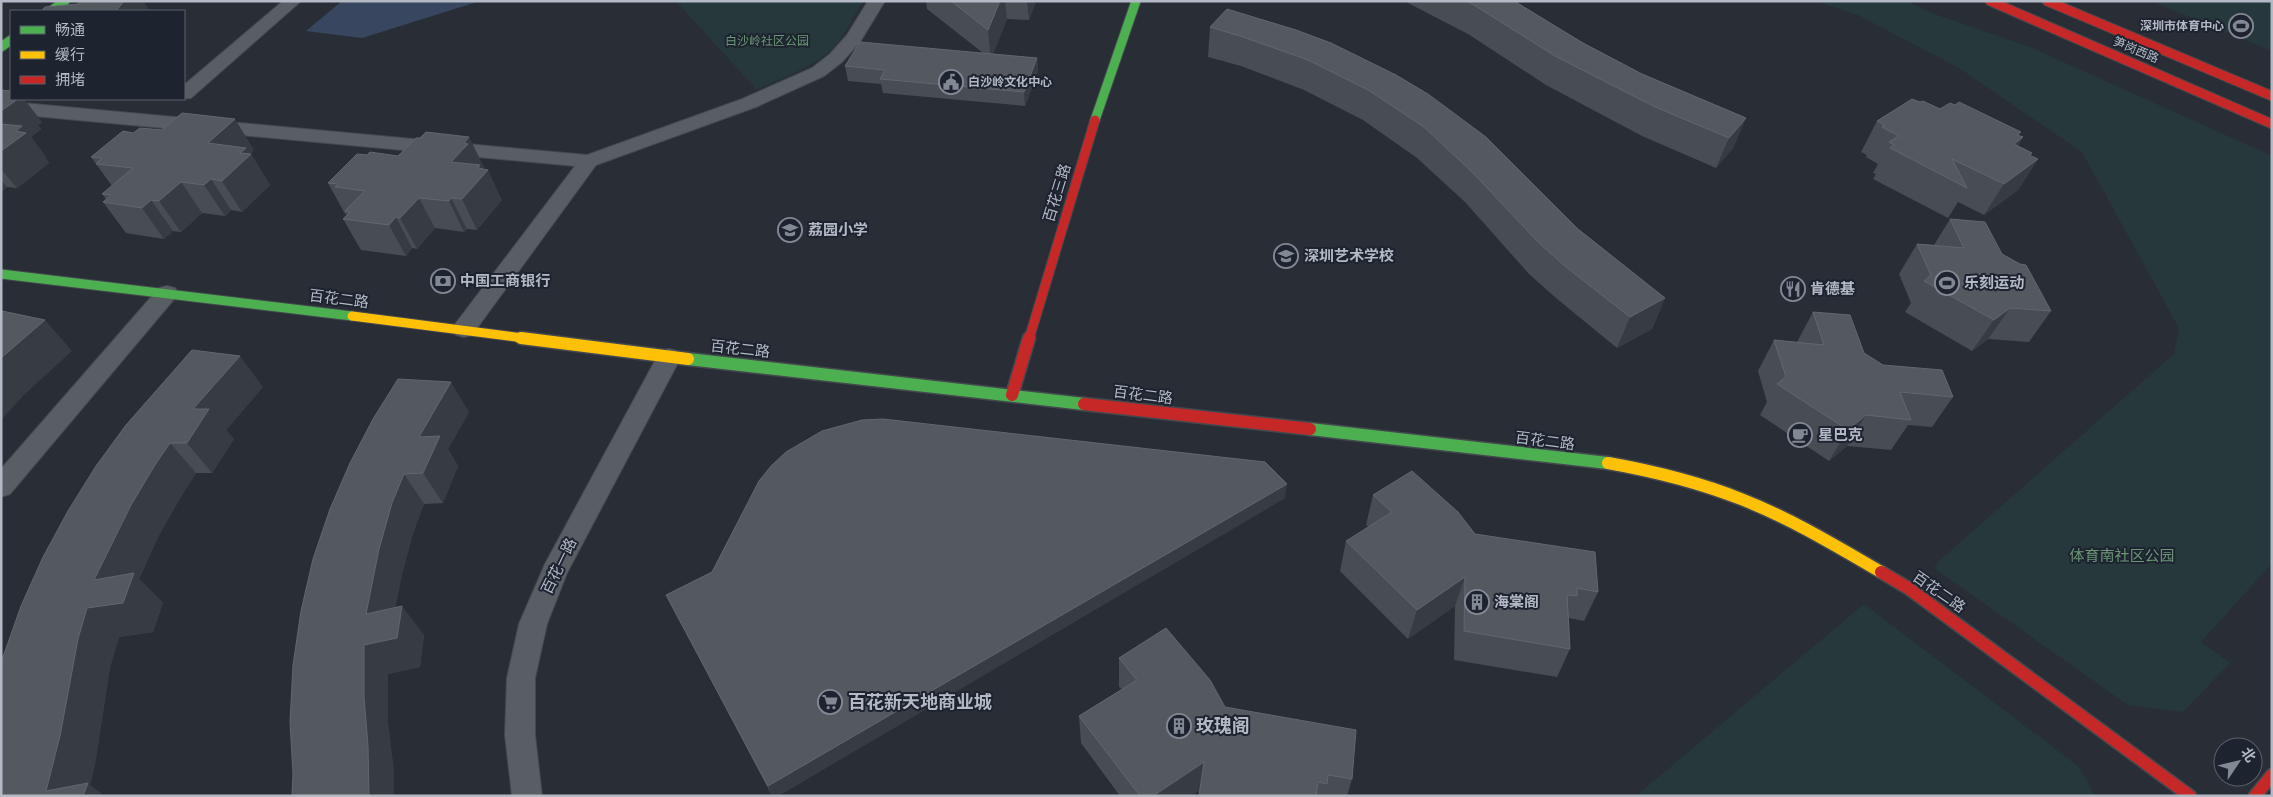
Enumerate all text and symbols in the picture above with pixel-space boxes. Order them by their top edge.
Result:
legend [10,10,185,100]
sports icon: 深圳市体育中心 [2228,13,2254,39]
place label: 深圳市体育中心 [2140,19,2224,33]
text: 畅通 [55,21,85,39]
park label: 白沙岭社区公园 [725,34,809,48]
street label: 笋岗西路 [2111,34,2161,66]
text: 缓行 [55,46,85,64]
public building icon: 白沙岭文化中心 [938,69,964,95]
text: 拥堵 [55,71,85,89]
place label: 白沙岭文化中心 [968,75,1052,89]
street label: 百花三路 [1040,162,1074,224]
school or university icon: 荔园小学 [777,217,803,243]
place label: 荔园小学 [808,221,868,239]
school or university icon: 深圳艺术学校 [1273,243,1299,269]
place label: 深圳艺术学校 [1304,247,1394,265]
bank icon: 中国工商银行 [430,268,456,294]
sports icon: 乐刻运动 [1934,270,1960,296]
place label: 中国工商银行 [460,272,550,290]
place label: 乐刻运动 [1964,274,2024,292]
restaurant icon: 肯德基 [1780,276,1806,302]
place label: 肯德基 [1810,280,1855,298]
street label: 百花二路 [308,286,370,312]
street label: 百花二路 [709,337,771,361]
street label: 百花二路 [1112,382,1174,408]
cafe icon: 星巴克 [1787,422,1813,448]
place label: 星巴克 [1818,426,1863,444]
street label: 百花二路 [1514,428,1576,454]
street label: 百花一路 [538,535,580,597]
park label: 体育南社区公园 [2069,547,2175,565]
street label: 百花二路 [1909,567,1969,617]
building icon: 海棠阁 [1464,589,1490,615]
place label: 海棠阁 [1494,593,1539,611]
supermarket icon: 百花新天地商业城 [817,689,843,715]
place label: 百花新天地商业城 [848,691,992,713]
building icon: 玫瑰阁 [1166,713,1192,739]
place label: 玫瑰阁 [1196,715,1250,737]
north arrow [2213,737,2263,787]
text: 北 [2237,744,2259,765]

